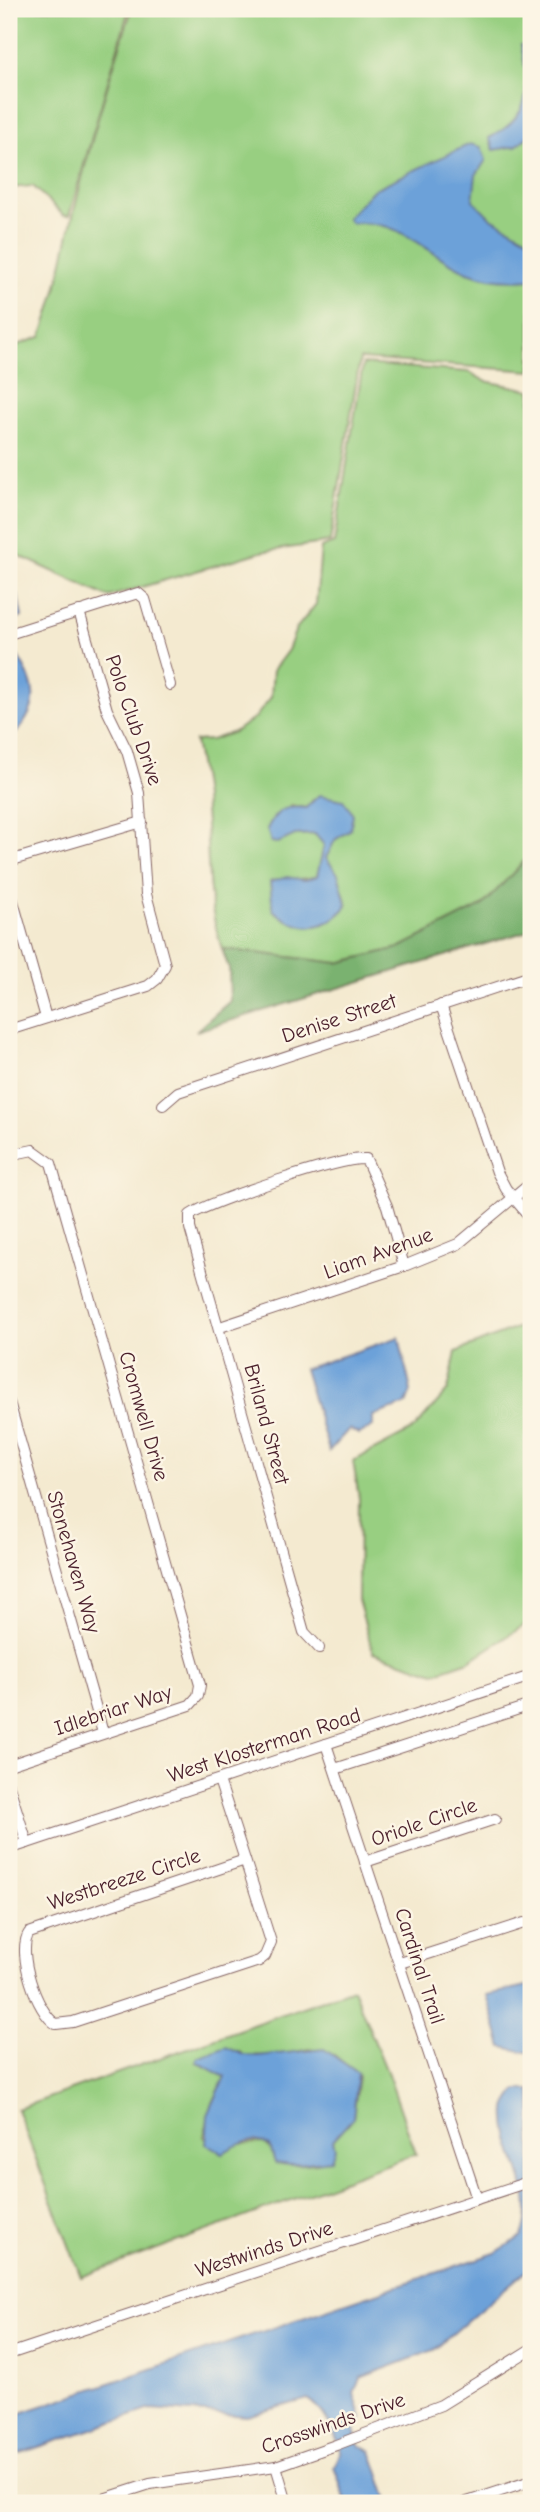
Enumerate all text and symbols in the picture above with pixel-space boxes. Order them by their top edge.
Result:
street label: Polo Club Drive [100,652,168,788]
street label: Denise Street [279,988,400,1048]
street label: Liam Avenue [320,1222,436,1284]
street label: Cromwell Drive [114,1349,174,1483]
street label: Briland Street [239,1361,295,1488]
street label: Stonehaven Way [42,1488,106,1636]
street label: Idlebriar Way [51,1680,175,1740]
street label: West Klosterman Road [164,1702,364,1788]
street label: Oriole Circle [368,1793,480,1851]
street label: Westbreeze Circle [45,1843,203,1915]
street label: Cardinal Trail [390,1905,450,2027]
street label: Westwinds Drive [192,2215,336,2283]
street label: Crosswinds Drive [258,2387,408,2459]

